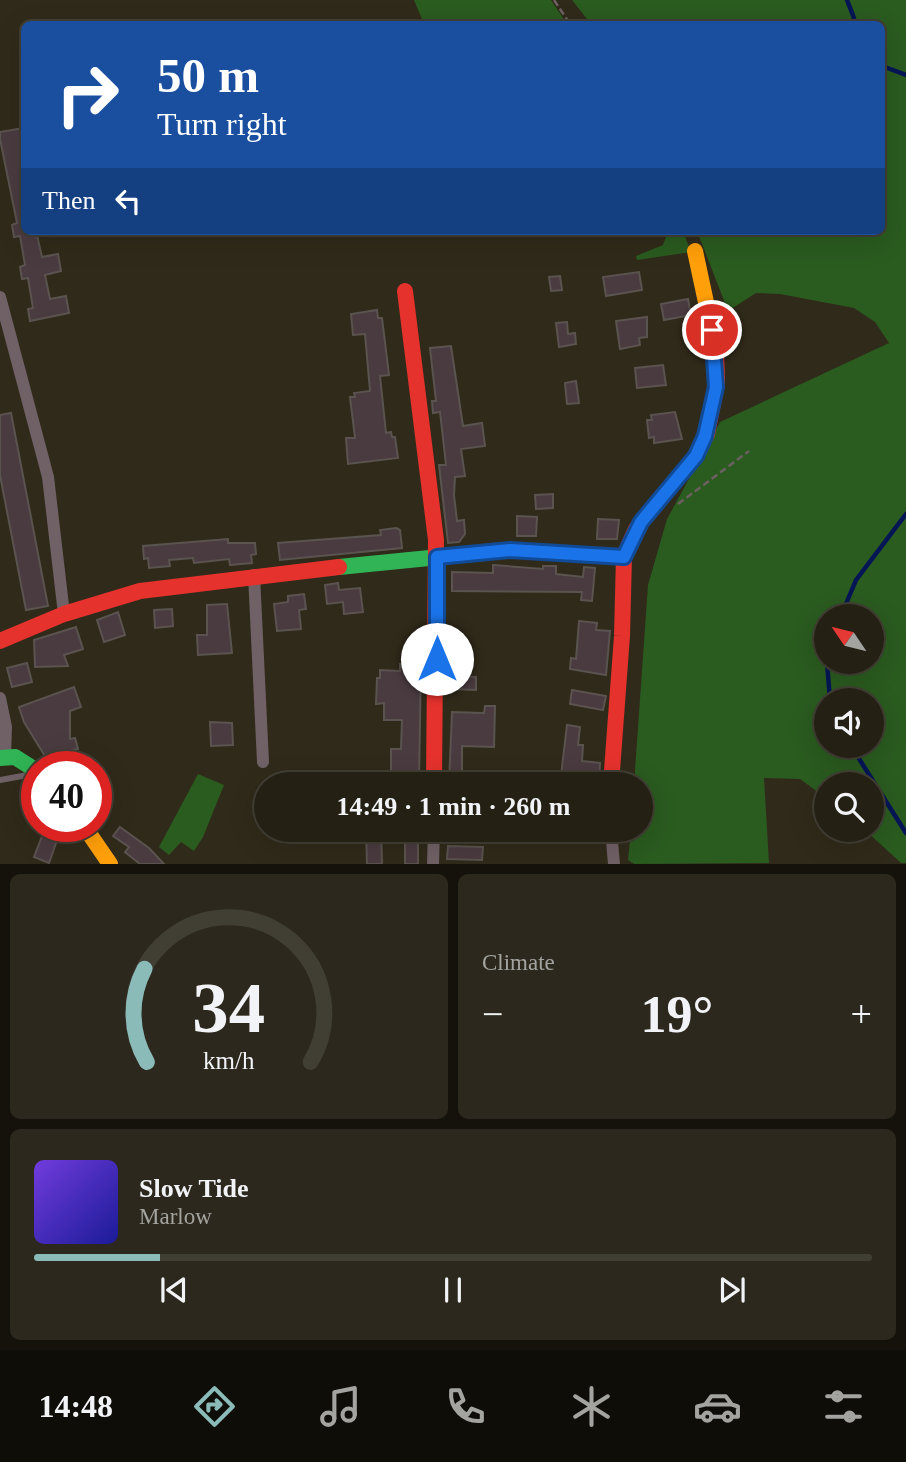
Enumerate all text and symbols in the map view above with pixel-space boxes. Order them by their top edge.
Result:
text: 50 m [157,48,259,103]
icon: right [42,49,133,140]
text: Turn right [157,106,287,142]
icon: left [109,182,147,220]
text: Then [42,186,95,215]
pin [682,300,742,360]
icon: arrive [693,311,731,349]
north arrow [814,604,884,674]
map controls [814,604,884,842]
position arrow [400,622,474,696]
button: sound [814,688,884,758]
speed limit sign: 40 [21,751,112,842]
button: search [814,772,884,842]
text: 14:49 · 1 min · 260 m [337,792,571,821]
text: Climate [482,950,555,975]
text: 34 [193,968,265,1049]
text: 19° [641,986,713,1043]
text: − [482,993,503,1035]
text: + [851,993,872,1035]
text: km/h [203,1047,255,1074]
text: Slow Tide [139,1174,249,1203]
text: Marlow [139,1204,212,1229]
icon: previous [155,1271,193,1309]
icon: pause [434,1271,472,1309]
icon: next [713,1271,751,1309]
icon: directions [190,1382,239,1431]
icon: music [316,1382,365,1431]
icon: phone [441,1382,490,1431]
icon: climate [567,1382,616,1431]
icon: car [693,1382,742,1431]
icon: filters [819,1382,868,1431]
text: 14:48 [38,1388,113,1424]

